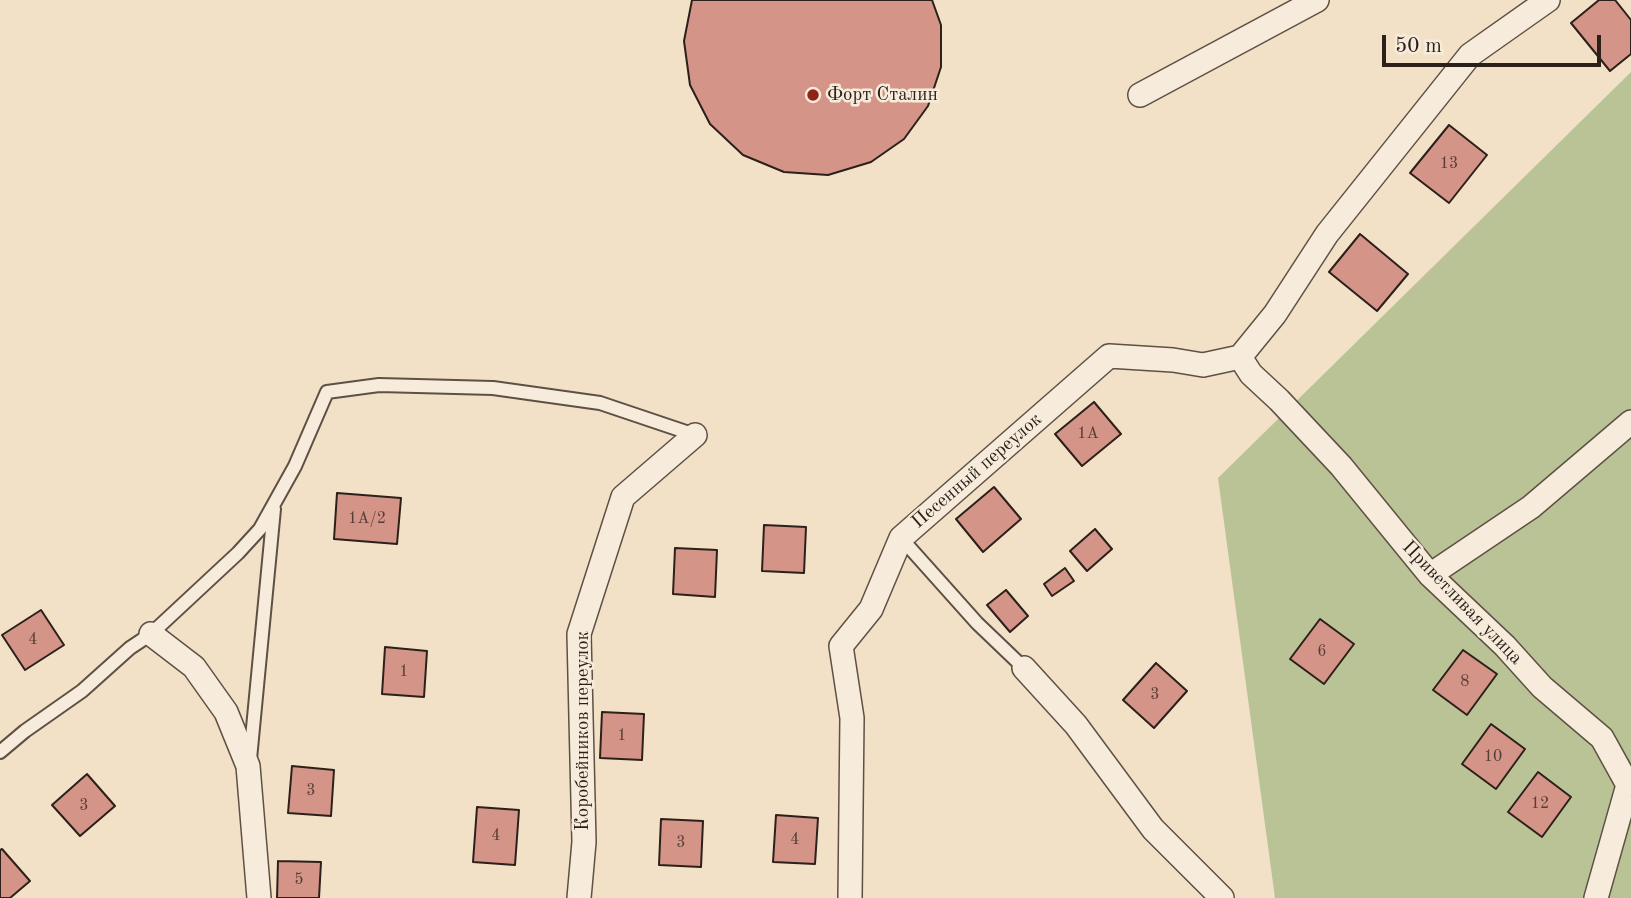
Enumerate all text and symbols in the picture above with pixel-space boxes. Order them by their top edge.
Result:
scale bar [1386,21,1605,65]
text: 50 m [1395,36,1442,57]
place label: Форт Сталин [827,84,938,106]
marker: Форт Сталин [805,87,821,103]
house number: 13 [1440,154,1458,174]
street label: Песенный переулок [907,408,1047,534]
house number: 1А [1077,424,1099,444]
house number: 1А/2 [348,509,386,529]
street label: Приветливая улица [1397,536,1527,670]
house number: 4 [28,630,38,650]
street label: Коробейников переулок [572,631,594,831]
house number: 6 [1317,642,1327,662]
house number: 1 [399,662,409,682]
house number: 8 [1460,672,1470,692]
house number: 3 [1150,685,1160,705]
house number: 1 [617,726,627,746]
house number: 10 [1484,747,1502,767]
house number: 3 [306,781,316,801]
house number: 12 [1531,794,1549,814]
house number: 3 [79,796,89,816]
house number: 4 [491,826,501,846]
house number: 4 [790,830,800,850]
house number: 3 [676,833,686,853]
house number: 5 [294,870,304,890]

